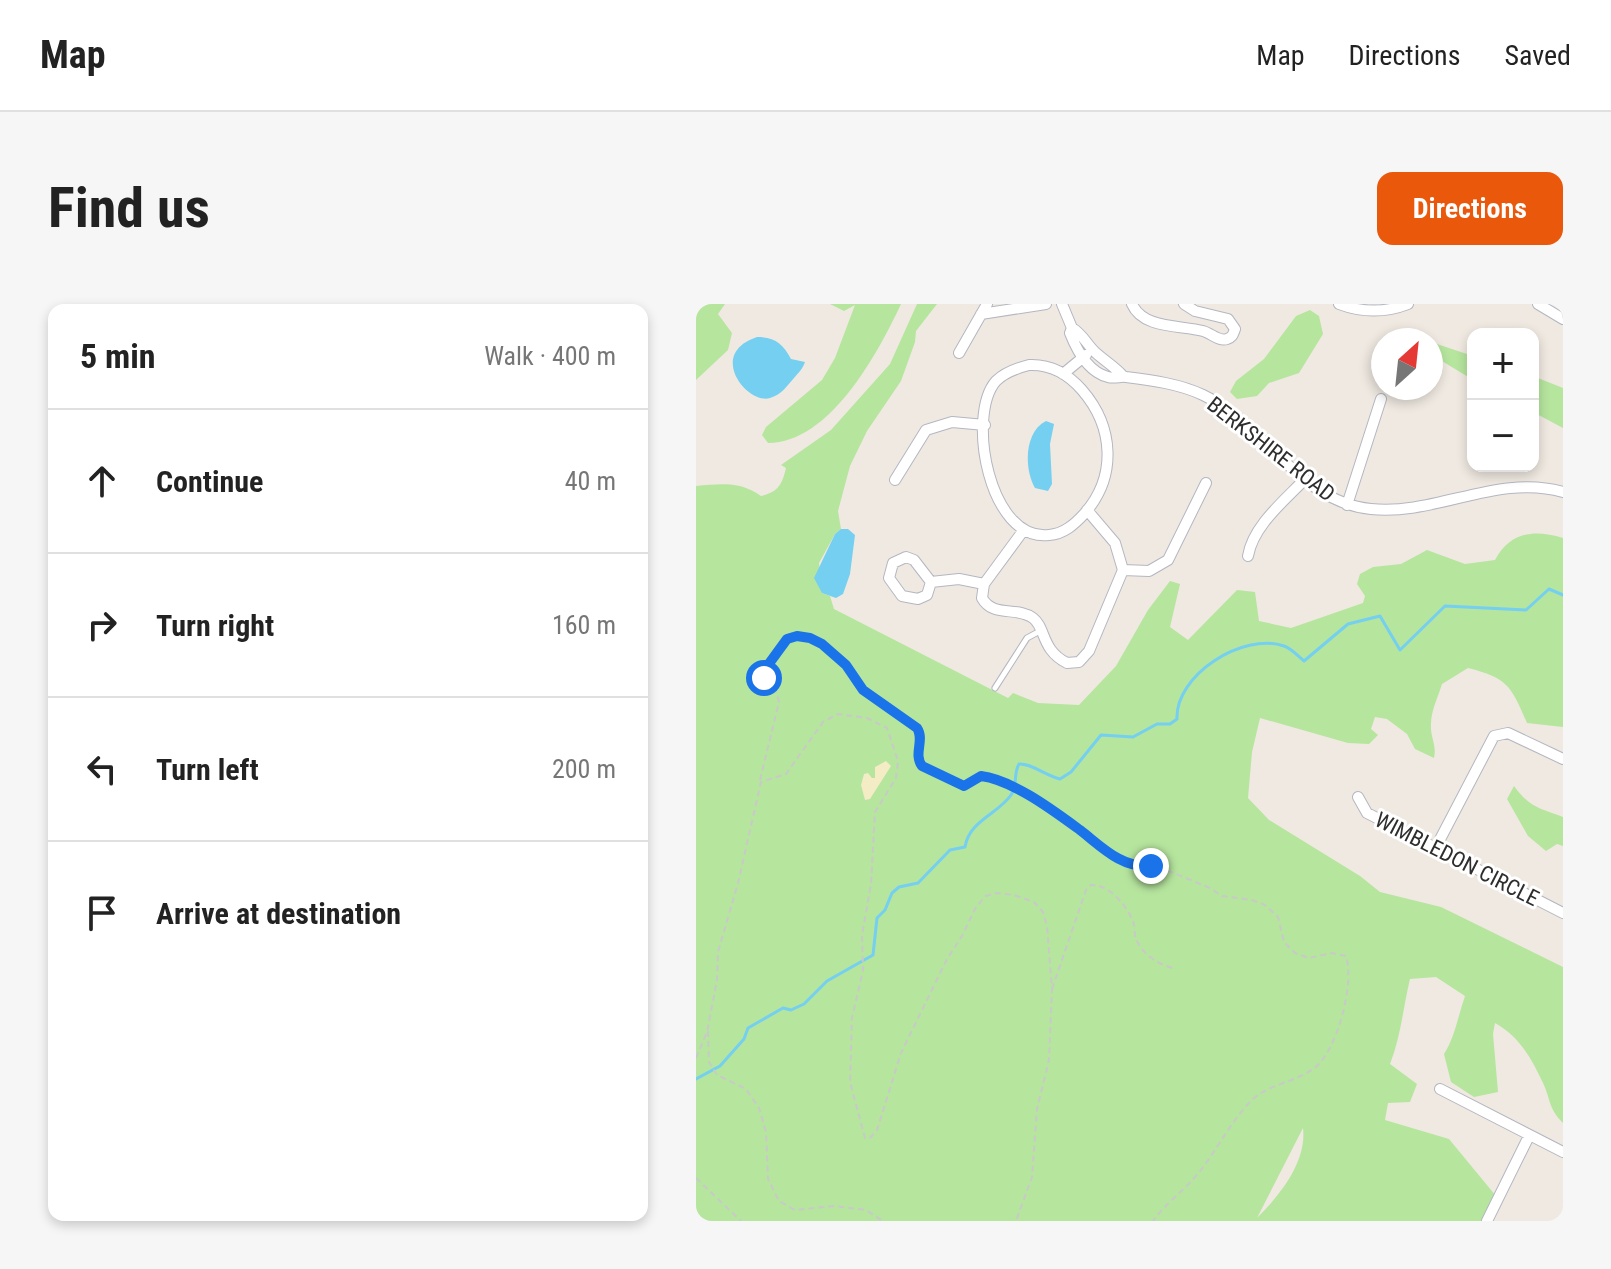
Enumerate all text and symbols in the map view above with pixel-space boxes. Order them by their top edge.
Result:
text: Map [40,33,106,77]
text: Map [1256,39,1305,72]
text: Directions [1349,39,1460,72]
text: Saved [1504,39,1571,72]
button: Directions [1377,172,1563,245]
text: Find us [48,175,210,241]
north arrow [1371,328,1443,400]
map controls [1467,328,1539,472]
button: + [1467,328,1539,400]
text: 5 min [80,336,156,376]
text: Walk · 400 m [484,341,616,371]
street label: BERKSHIRE ROAD [1202,392,1340,506]
button: − [1467,400,1539,472]
icon: ahead [80,459,124,503]
text: Continue [156,464,263,499]
text: 40 m [565,466,616,496]
icon: right [80,603,124,647]
text: Turn right [156,608,274,643]
text: 160 m [552,610,616,640]
route start [746,660,782,696]
icon: left [80,747,124,791]
text: Turn left [156,752,259,787]
text: 200 m [552,754,616,784]
street label: WIMBLEDON CIRCLE [1371,807,1543,911]
route end [1133,848,1169,884]
icon: arrive [80,891,124,935]
text: Arrive at destination [156,896,401,931]

